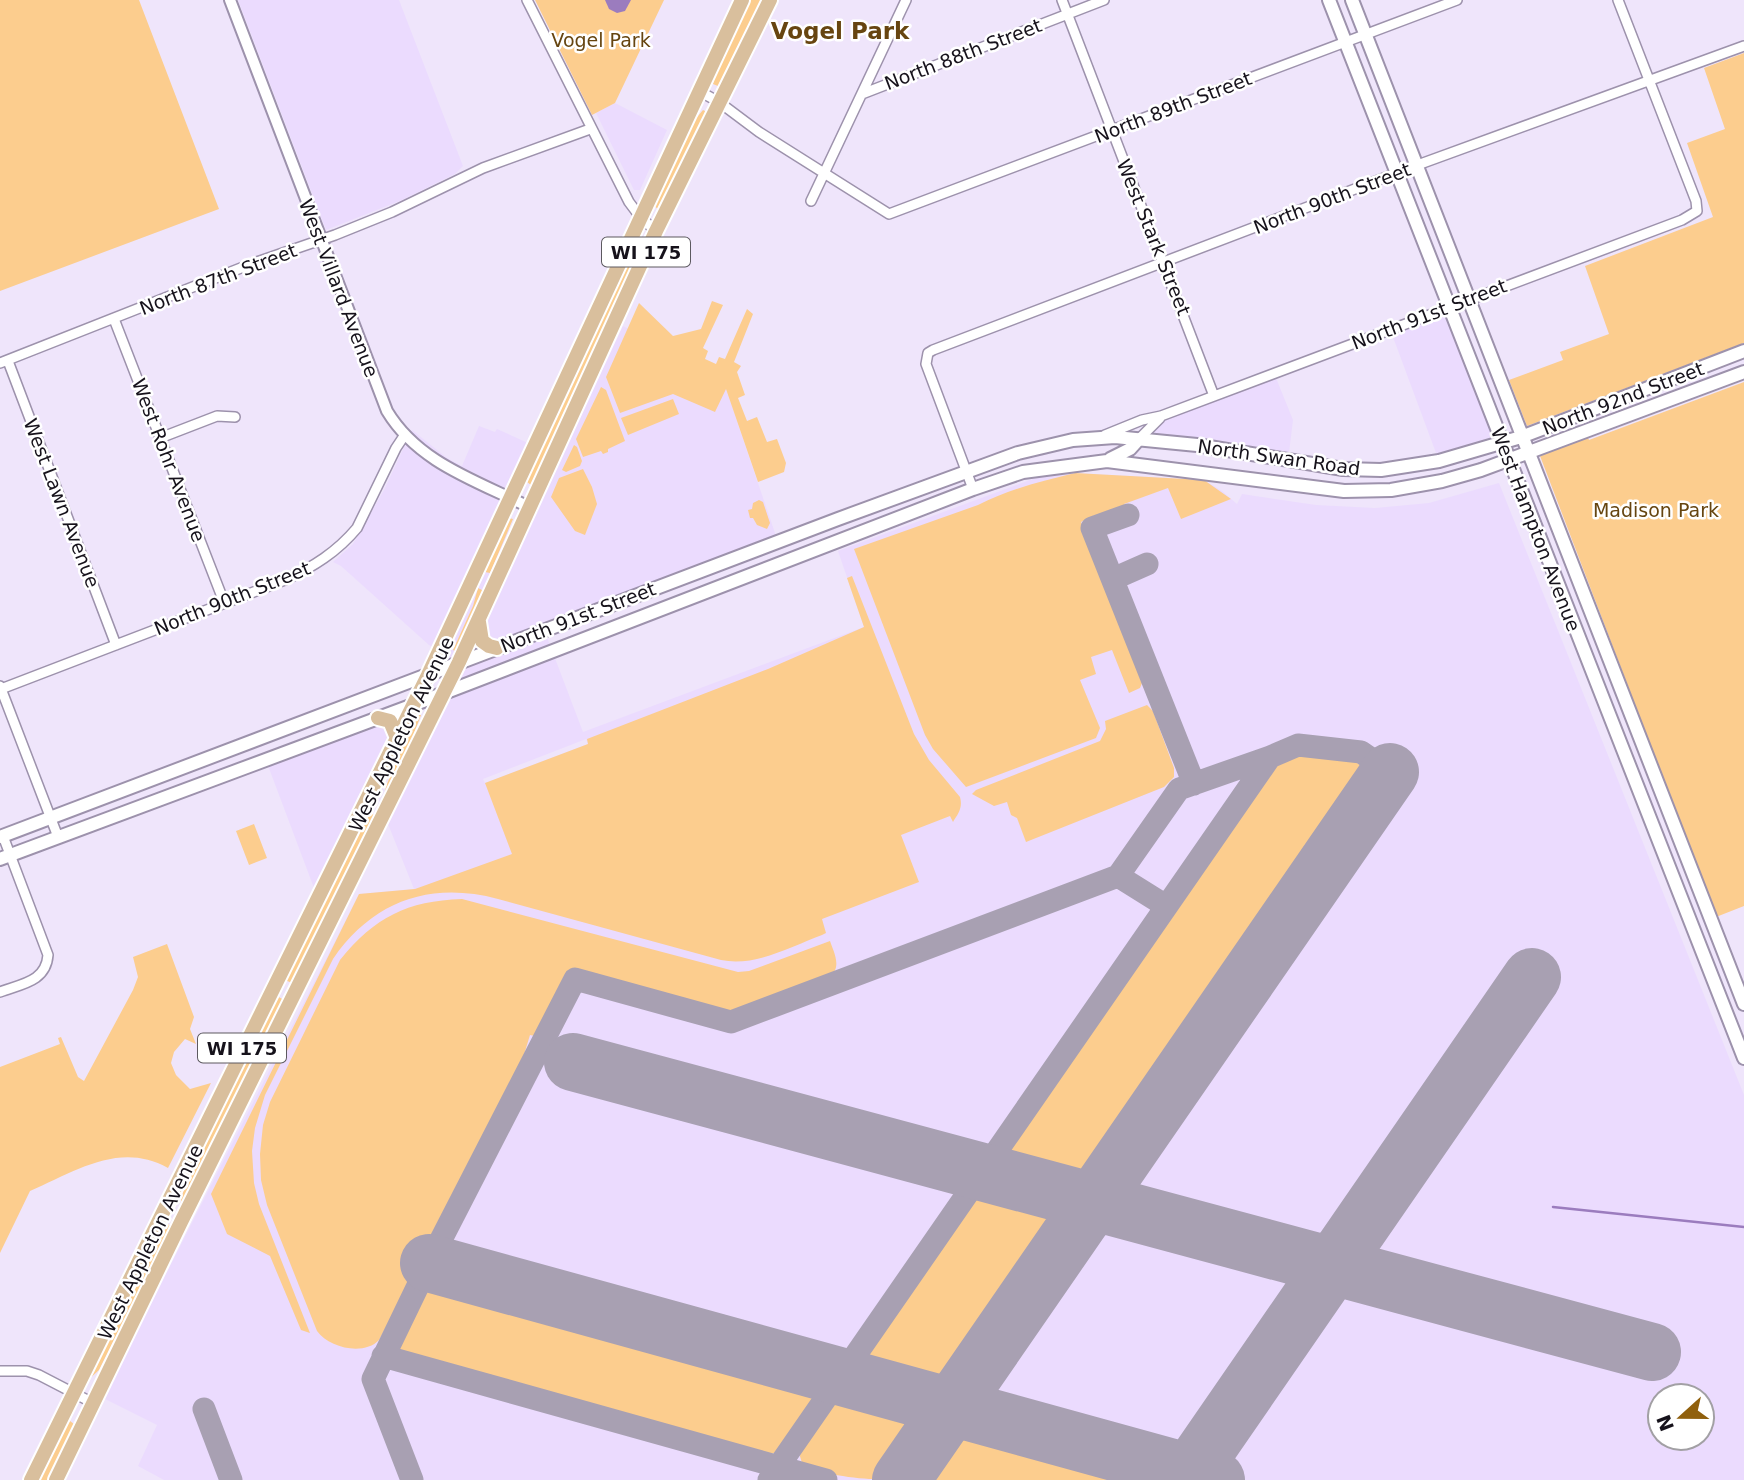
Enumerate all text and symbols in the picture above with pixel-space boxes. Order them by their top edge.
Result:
street label: North 88th Street [881,14,1045,94]
district label: Vogel Park [771,18,910,44]
park label: Vogel Park [551,29,651,51]
street label: North 89th Street [1091,67,1255,147]
street label: West Stark Street [1113,156,1195,318]
street label: North 90th Street [1250,158,1414,238]
street label: West Villard Avenue [295,196,383,380]
road number: WI 175 [602,238,690,266]
street label: North 87th Street [136,239,300,319]
street label: North 91st Street [1348,274,1510,354]
street label: North 92nd Street [1539,357,1707,439]
street label: West Rohr Avenue [128,375,210,545]
street label: West Lawn Avenue [20,415,104,591]
street label: West Hampton Avenue [1487,424,1585,634]
street label: North Swan Road [1196,435,1362,479]
park label: Madison Park [1593,499,1719,521]
street label: North 90th Street [151,557,313,639]
street label: North 91st Street [497,577,659,657]
street label: West Appleton Avenue [344,633,458,835]
road number: WI 175 [198,1034,286,1063]
street label: West Appleton Avenue [93,1141,207,1343]
north arrow [1646,1382,1716,1452]
text: N [1652,1412,1678,1434]

